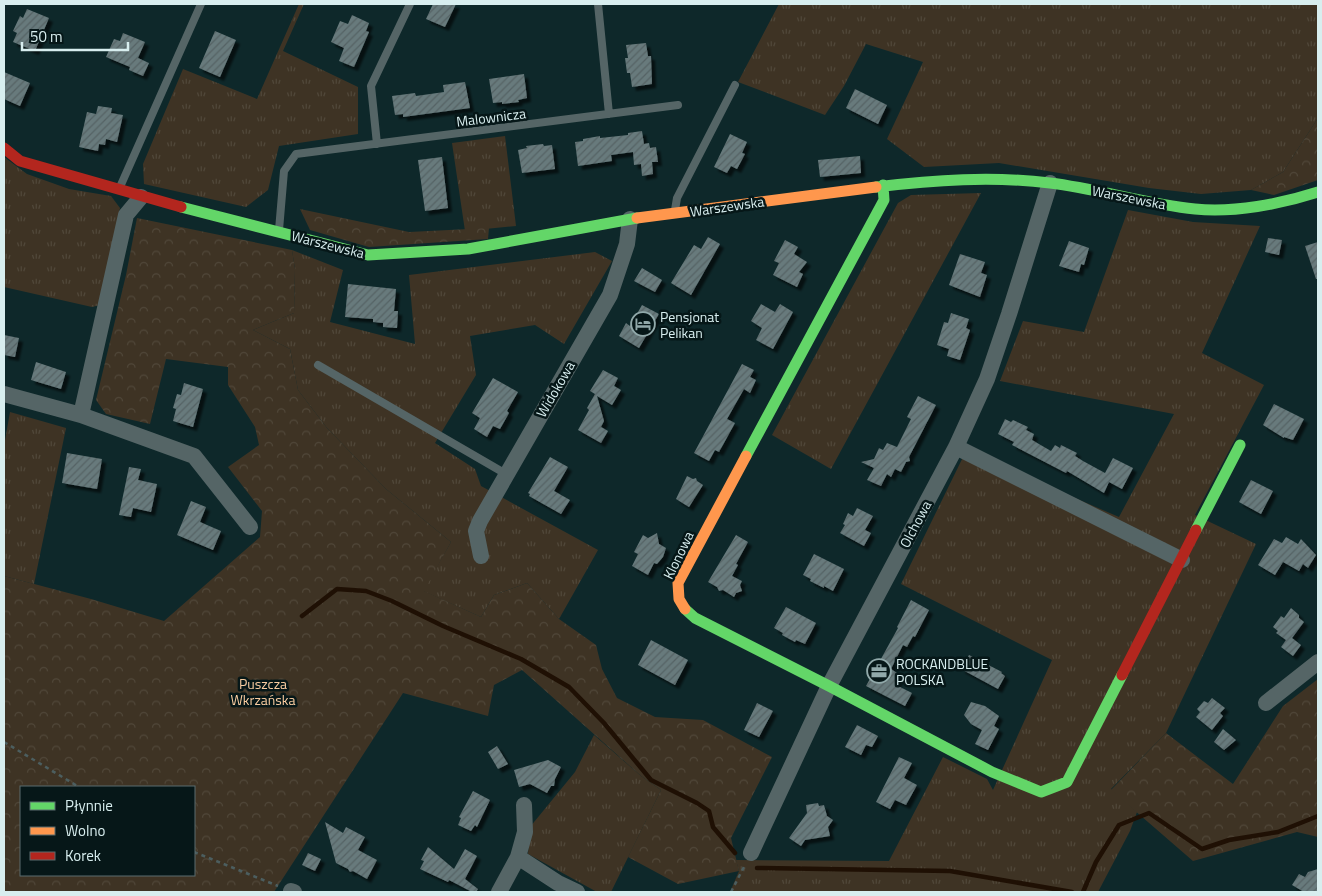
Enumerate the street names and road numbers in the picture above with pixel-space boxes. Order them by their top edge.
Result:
street label: Malownicza [455,102,527,132]
street label: Warszewska [1090,180,1168,214]
street label: Warszewska [689,190,765,222]
street label: Warszewska [289,225,367,263]
street label: Widokowa [530,357,580,421]
street label: Olchowa [894,497,936,551]
street label: Klonowa [657,527,699,583]

